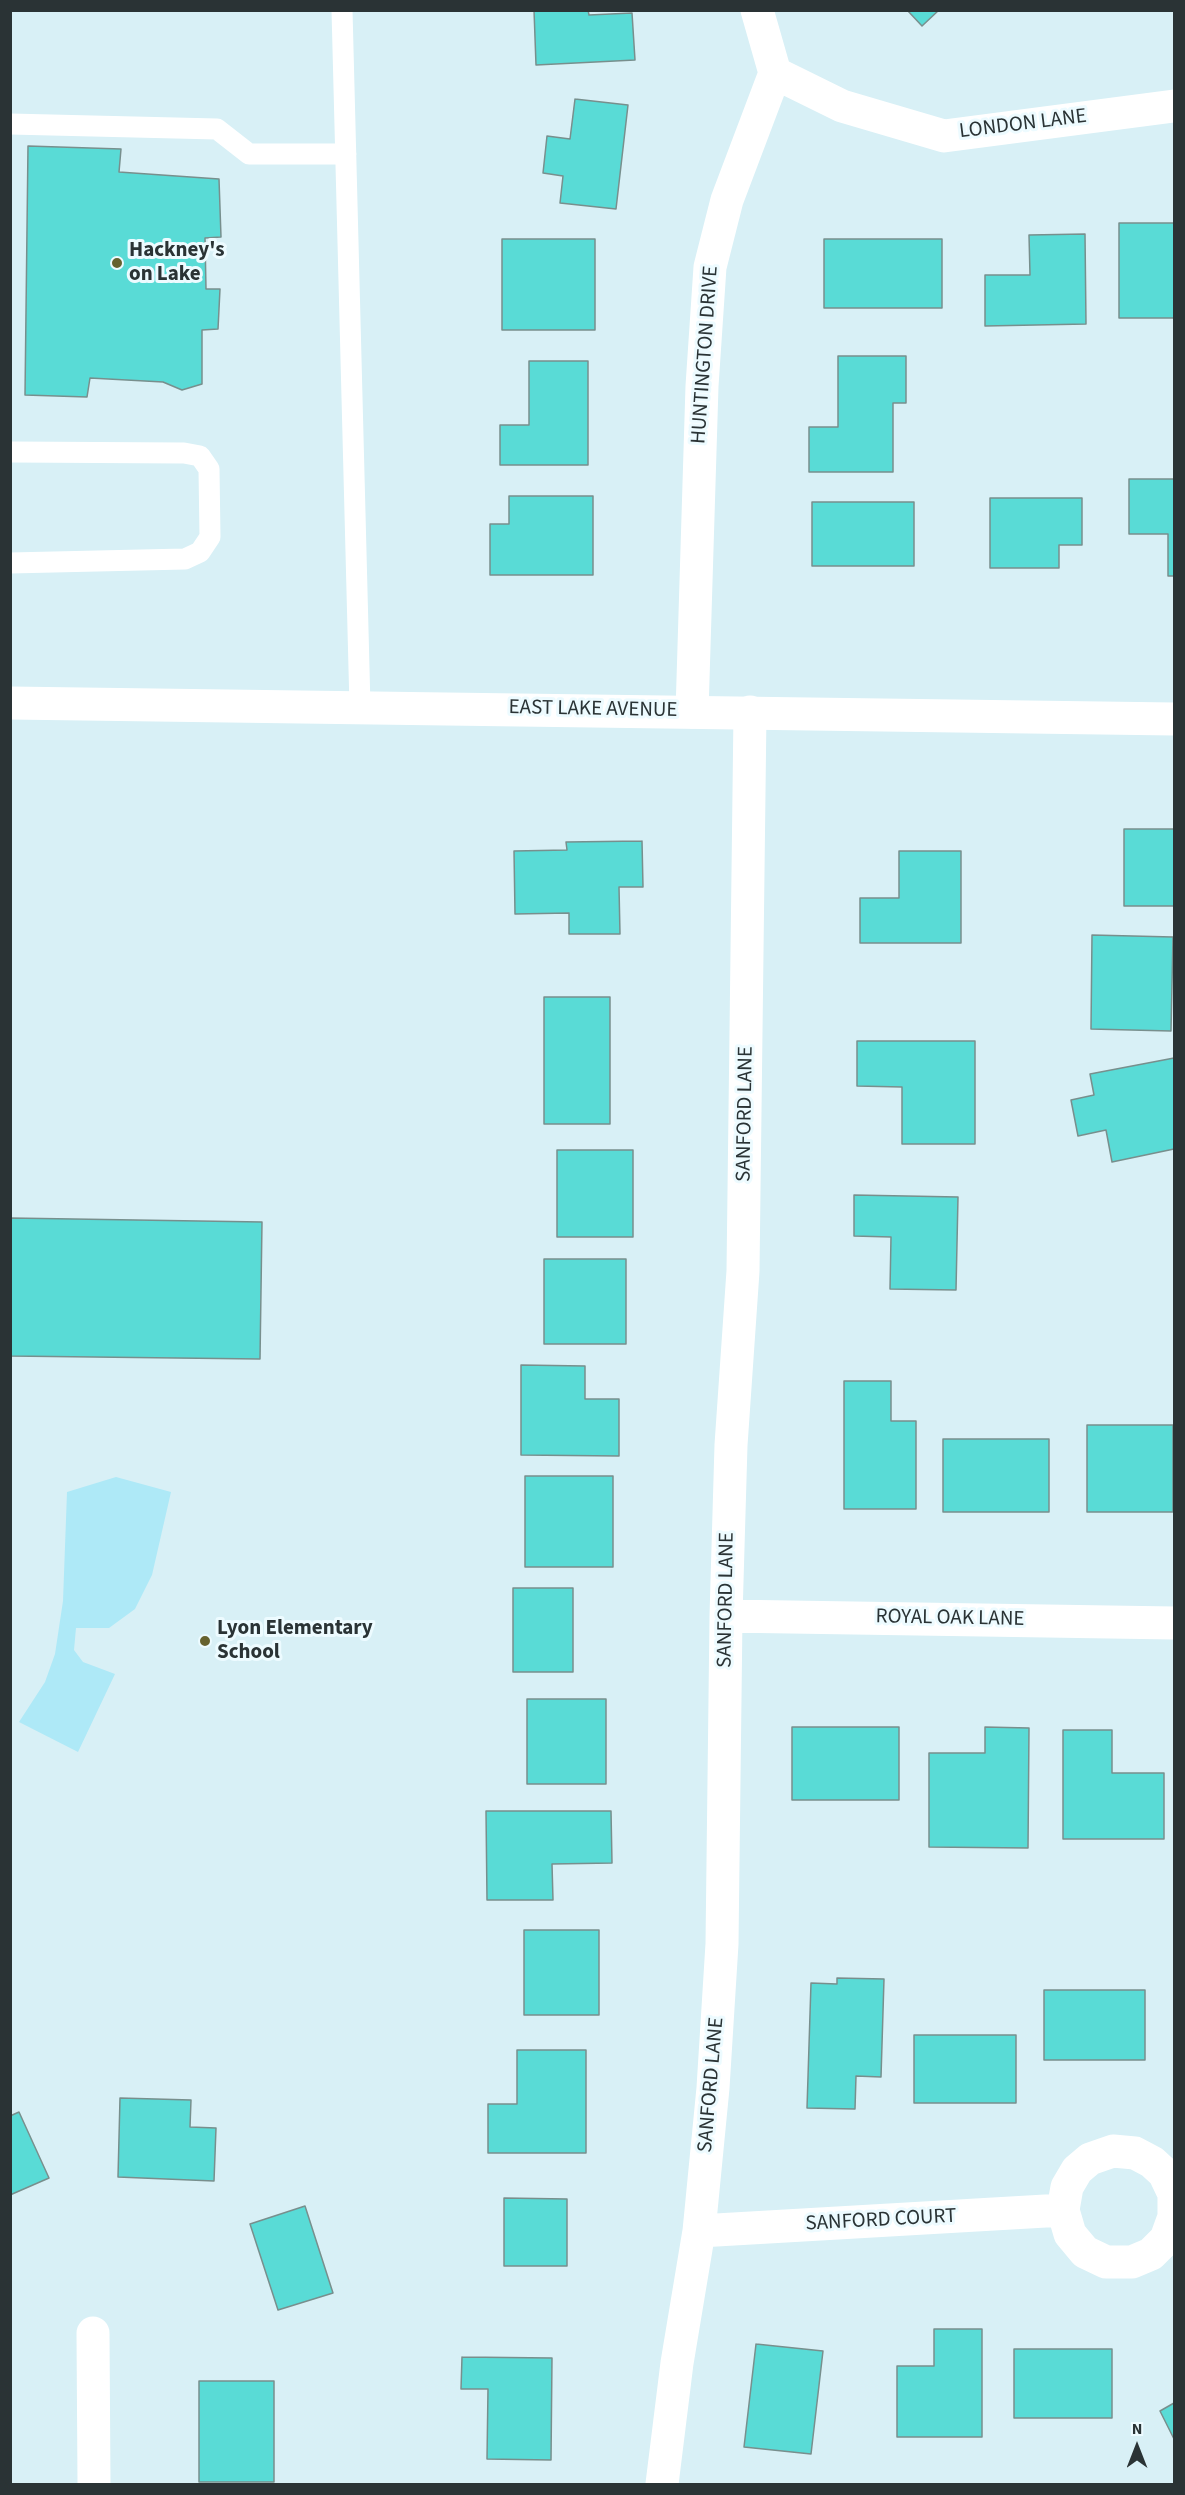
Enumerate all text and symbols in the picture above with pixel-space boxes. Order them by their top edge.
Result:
street label: LONDON LANE [958,105,1088,145]
place label: Hackney's on Lake [129,238,224,288]
marker: Hackney's on Lake [110,256,124,270]
street label: HUNTINGTON DRIVE [687,265,725,445]
street label: EAST LAKE AVENUE [508,696,678,724]
street label: SANFORD LANE [732,1046,760,1182]
street label: SANFORD LANE [713,1532,741,1668]
street label: ROYAL OAK LANE [875,1605,1025,1633]
place label: Lyon Elementary School [217,1616,373,1666]
marker: Lyon Elementary School [198,1634,212,1648]
street label: SANFORD LANE [694,2016,730,2154]
street label: SANFORD COURT [805,2204,957,2238]
north arrow [1107,2417,1167,2477]
text: N [1132,2418,1142,2440]

